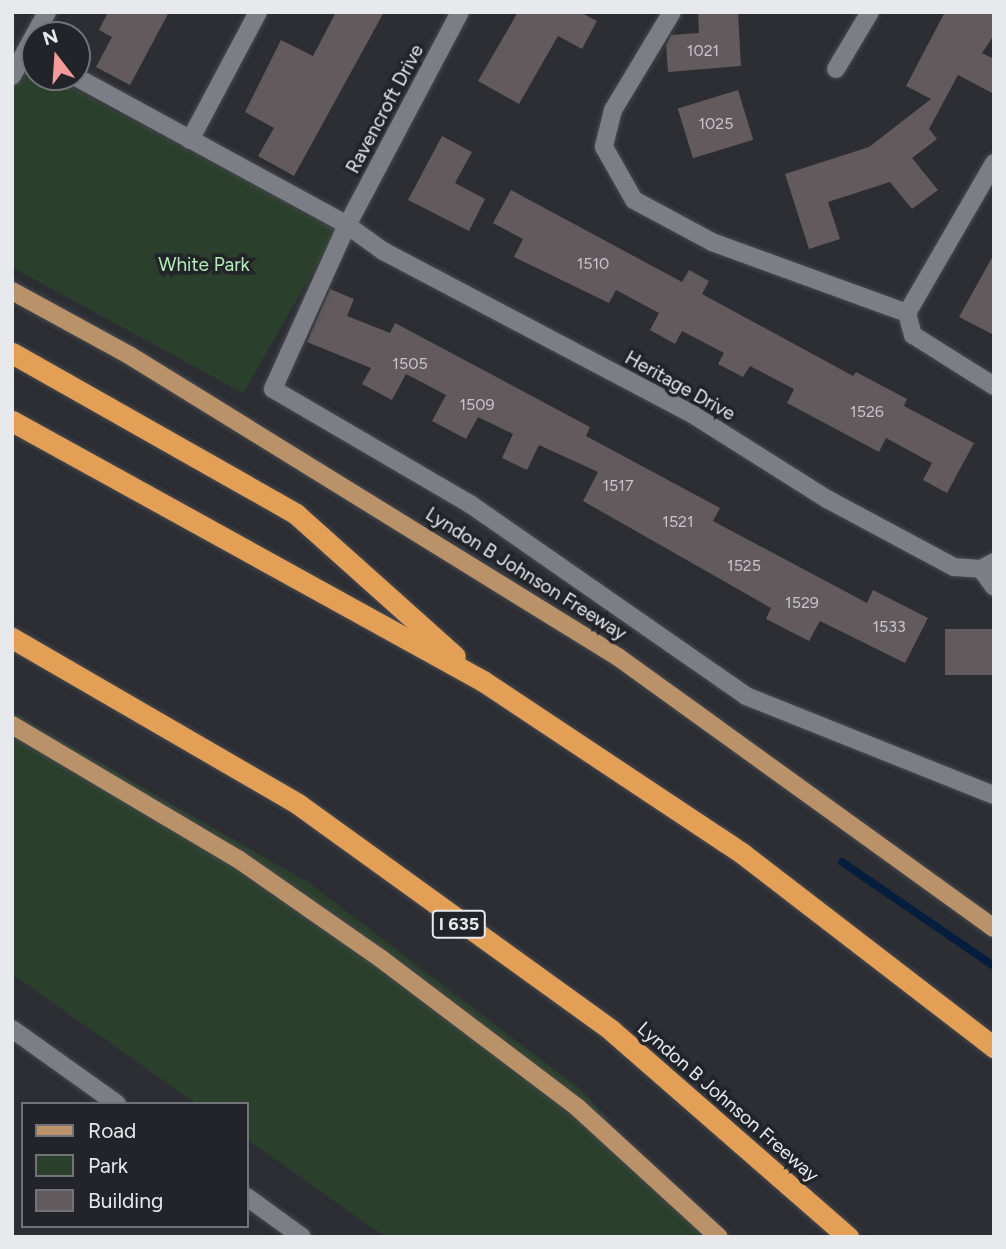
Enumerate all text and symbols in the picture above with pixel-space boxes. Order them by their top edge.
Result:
north arrow [21,21,91,91]
text: N [40,24,61,50]
street label: Ravencroft Drive [341,41,429,177]
house number: 1021 [687,41,719,61]
house number: 1025 [698,114,734,134]
park label: White Park [158,254,250,276]
house number: 1510 [577,254,609,274]
street label: Heritage Drive [621,346,739,426]
house number: 1505 [392,354,428,374]
house number: 1509 [459,395,495,415]
house number: 1526 [850,402,884,422]
house number: 1517 [602,476,634,496]
street label: Lyndon B Johnson Freeway [421,503,631,645]
house number: 1521 [662,512,694,532]
house number: 1525 [727,556,761,576]
house number: 1529 [785,593,819,613]
house number: 1533 [872,617,906,637]
road number: I 635 [431,909,487,939]
street label: Lyndon B Johnson Freeway [633,1017,823,1187]
legend [21,1102,248,1228]
text: Road [88,1118,136,1143]
text: Park [88,1153,128,1178]
text: Building [88,1188,163,1213]

